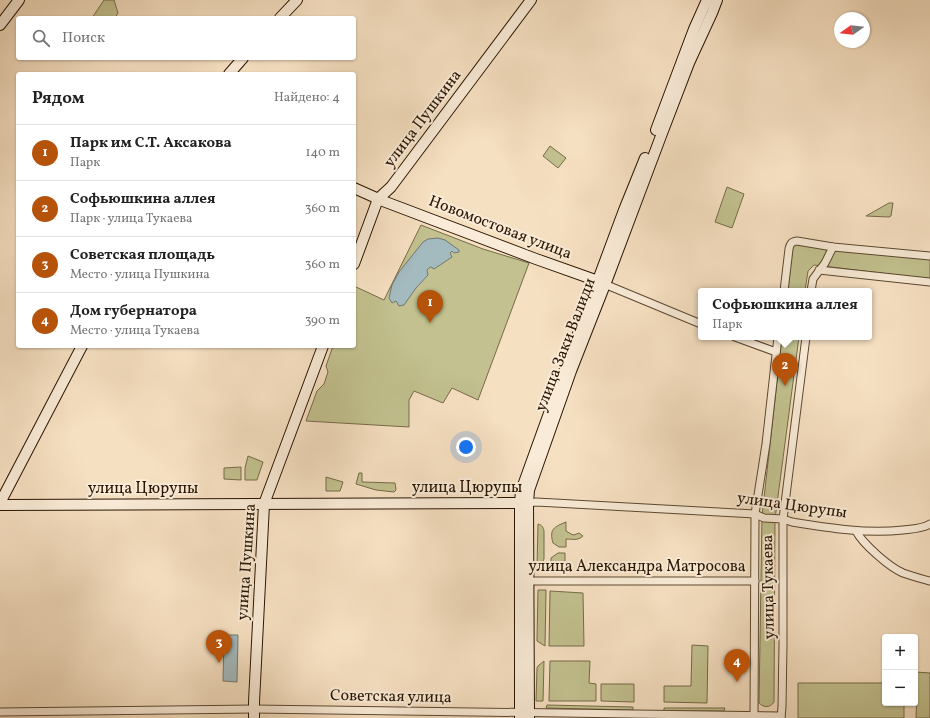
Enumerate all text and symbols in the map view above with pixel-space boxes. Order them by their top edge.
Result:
north arrow [834,12,870,48]
search box [16,16,356,60]
icon: search [30,27,52,49]
text: Поиск [62,28,105,49]
street label: улица Пушкина [379,66,467,172]
text: Рядом [32,87,85,110]
text: Найдено: 4 [274,89,340,107]
text: Парк им С.Т. Аксакова [70,133,232,154]
text: 1 [42,144,48,162]
text: 140 m [306,144,340,162]
text: Парк [70,154,100,172]
text: Софьюшкина аллея [70,189,216,210]
street label: Новомостовая улица [425,191,575,265]
text: 2 [42,200,48,218]
text: 360 m [305,200,340,218]
text: Парк · улица Тукаева [70,210,193,228]
text: Советская площадь [70,245,215,266]
text: 3 [42,256,48,274]
text: 360 m [305,256,340,274]
text: Место · улица Пушкина [70,266,210,284]
street label: улица Заки Валиди [530,275,602,415]
popup [698,288,872,340]
pin: 1 [417,290,443,323]
text: Софьюшкина аллея [712,295,858,316]
text: Дом губернатора [70,301,197,322]
text: 4 [41,312,49,330]
text: 390 m [305,312,340,330]
text: Парк [712,316,742,334]
text: Место · улица Тукаева [70,322,200,340]
pin: 2 [772,353,798,386]
your location [456,437,476,457]
street label: улица Цюрупы [412,477,522,499]
street label: улица Цюрупы [88,478,198,500]
street label: улица Цюрупы [736,487,848,525]
street label: улица Пушкина [232,503,262,621]
street label: улица Тукаева [757,534,781,640]
street label: улица Александра Матросова [528,556,746,578]
pin: 3 [206,630,232,663]
map controls [882,634,918,706]
button: + [882,634,918,670]
pin: 4 [724,649,750,682]
button: − [882,670,918,706]
street label: Советская улица [330,685,452,709]

